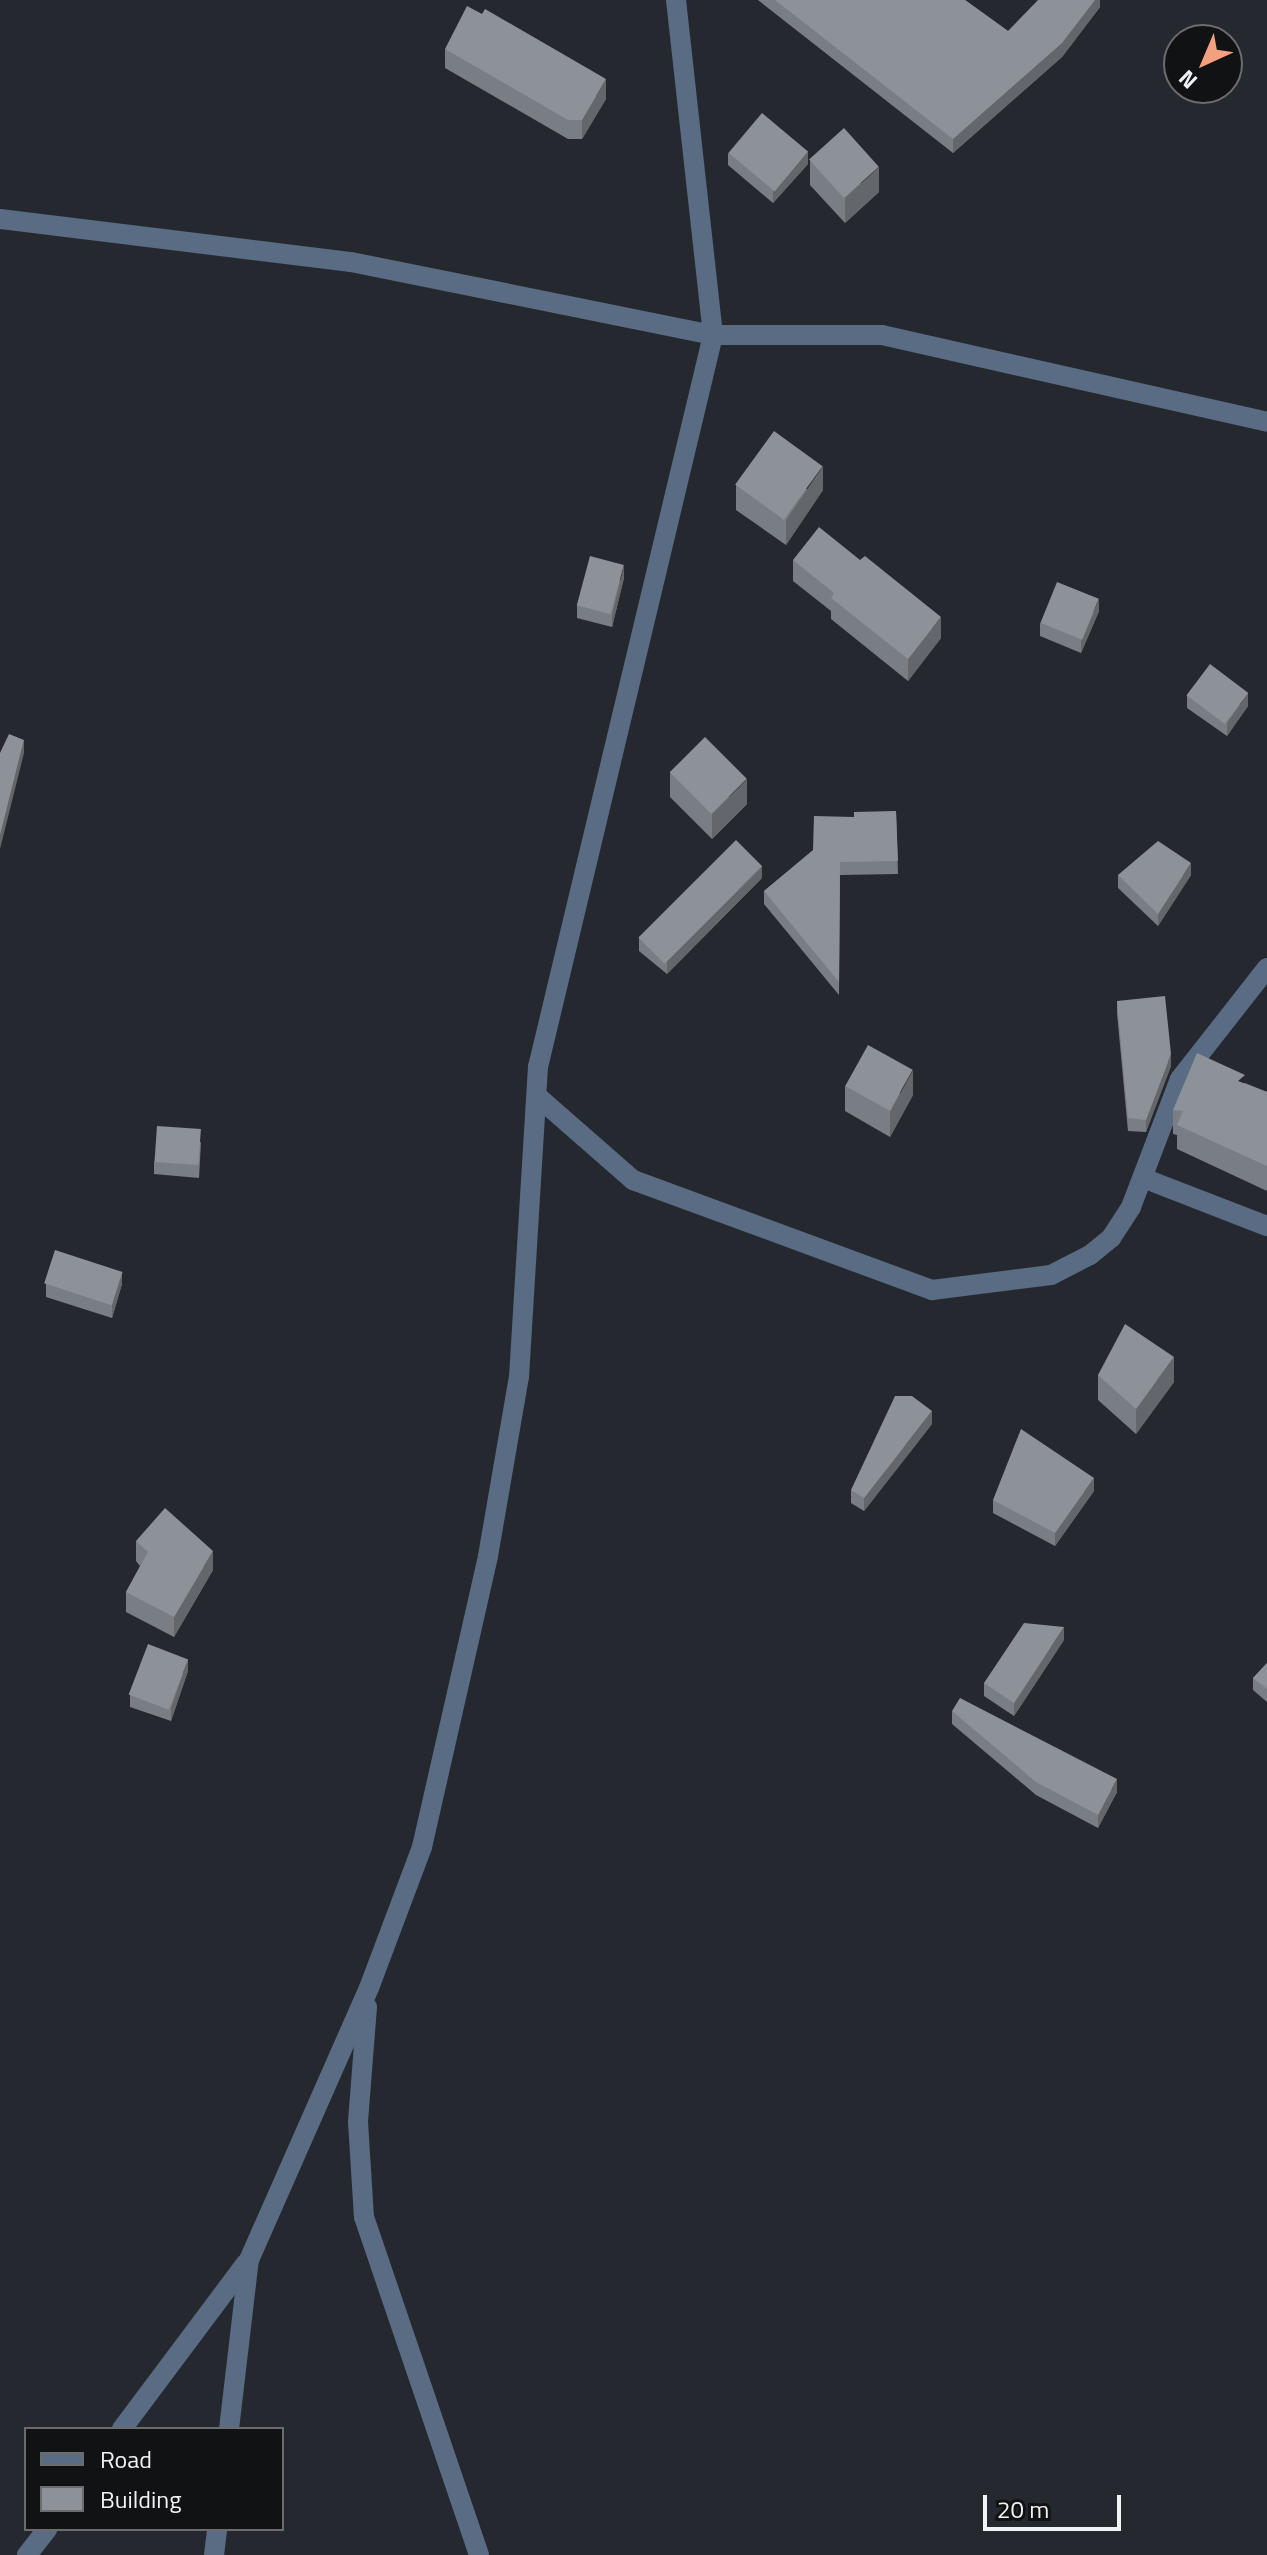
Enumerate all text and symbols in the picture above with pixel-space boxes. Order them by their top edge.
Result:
north arrow [1163,24,1243,104]
text: N [1170,62,1205,97]
legend [24,2427,284,2531]
text: Road [100,2441,152,2477]
scale bar [987,2479,1125,2529]
text: Building [100,2481,182,2517]
text: 20 m [997,2491,1049,2527]

